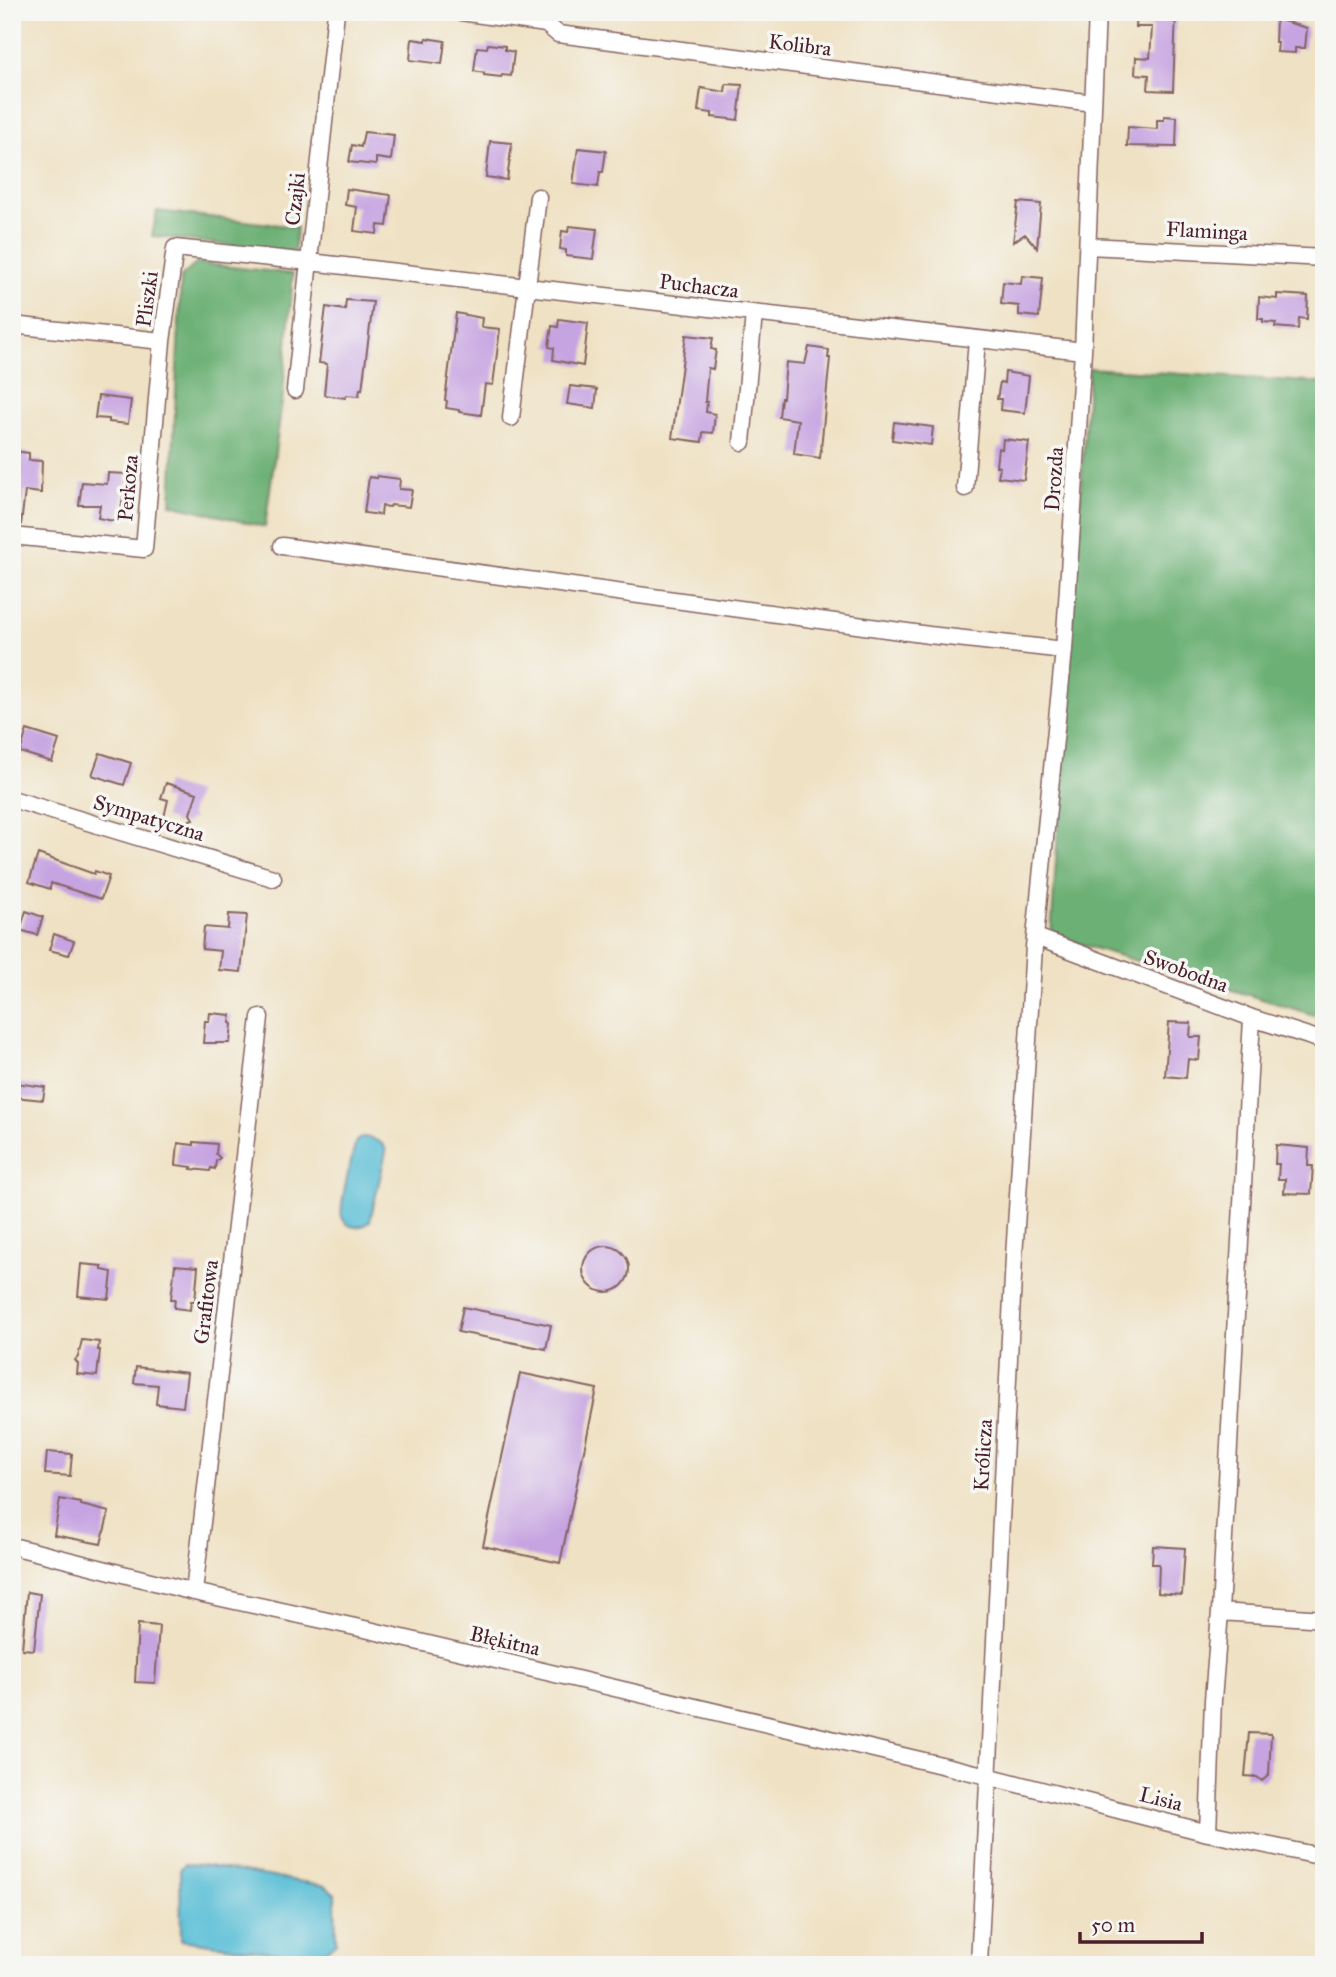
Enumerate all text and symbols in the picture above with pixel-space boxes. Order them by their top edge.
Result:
street label: Kolibra [767,28,833,62]
street label: Czajki [279,171,311,227]
street label: Flaminga [1166,216,1249,246]
street label: Puchacza [658,268,740,304]
street label: Pliszki [130,269,164,329]
street label: Drozda [1039,446,1069,512]
street label: Perkoza [112,453,144,522]
street label: Sympatyczna [90,789,208,847]
street label: Swobodna [1140,944,1232,998]
street label: Grafitowa [188,1258,224,1346]
street label: Królicza [968,1418,998,1492]
street label: Błękitna [467,1620,543,1662]
street label: Lisia [1137,1781,1185,1817]
scale bar [1080,1900,1203,1944]
text: 50 m [1091,1912,1136,1938]

